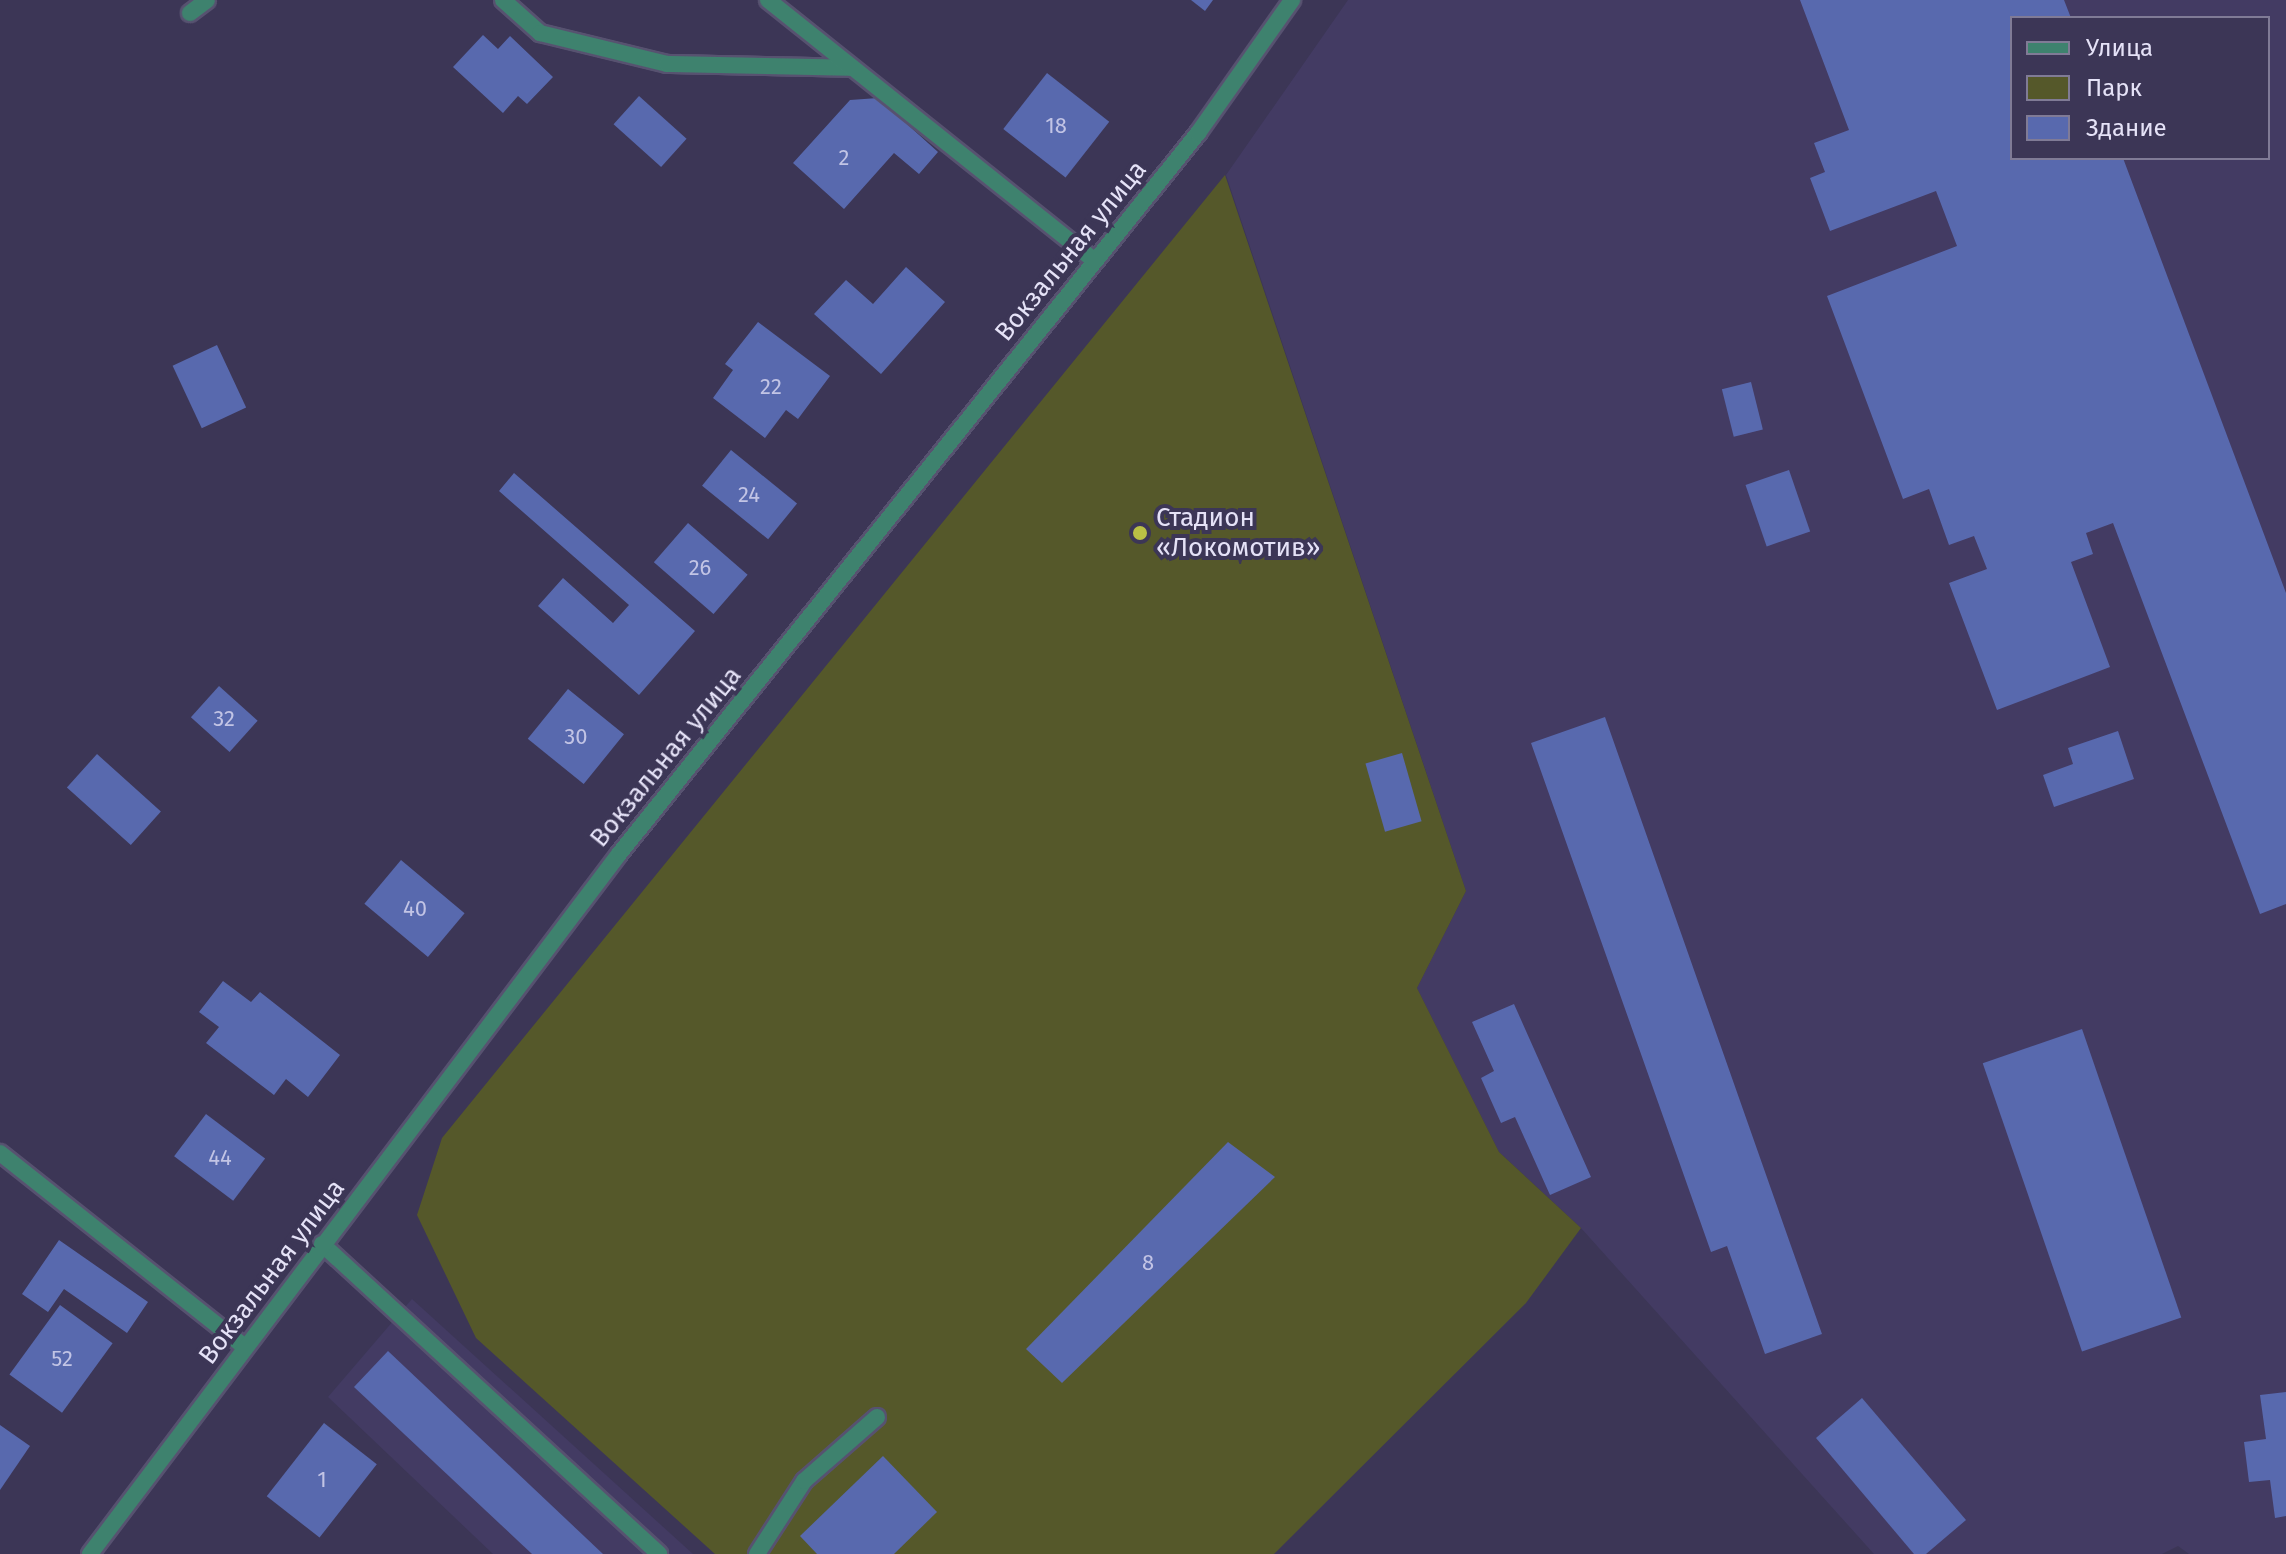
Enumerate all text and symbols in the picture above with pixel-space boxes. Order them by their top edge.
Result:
legend [2010,16,2270,160]
text: Улица [2086,34,2153,62]
text: Парк [2086,74,2142,102]
house number: 18 [1045,113,1067,139]
text: Здание [2086,114,2167,142]
house number: 2 [839,145,849,171]
street label: Вокзальная улица [989,155,1153,347]
house number: 22 [760,374,782,400]
house number: 24 [738,482,760,508]
place label: Стадион «Локомотив» [1156,502,1320,564]
marker: Стадион «Локомотив» [1131,524,1149,542]
house number: 26 [689,555,711,581]
street label: Вокзальная улица [584,661,748,853]
house number: 32 [213,706,235,732]
house number: 30 [564,724,588,750]
house number: 40 [403,896,427,922]
house number: 44 [208,1145,232,1171]
street label: Вокзальная улица [192,1174,352,1370]
house number: 8 [1142,1250,1154,1276]
house number: 52 [51,1346,73,1372]
house number: 1 [317,1467,327,1493]

